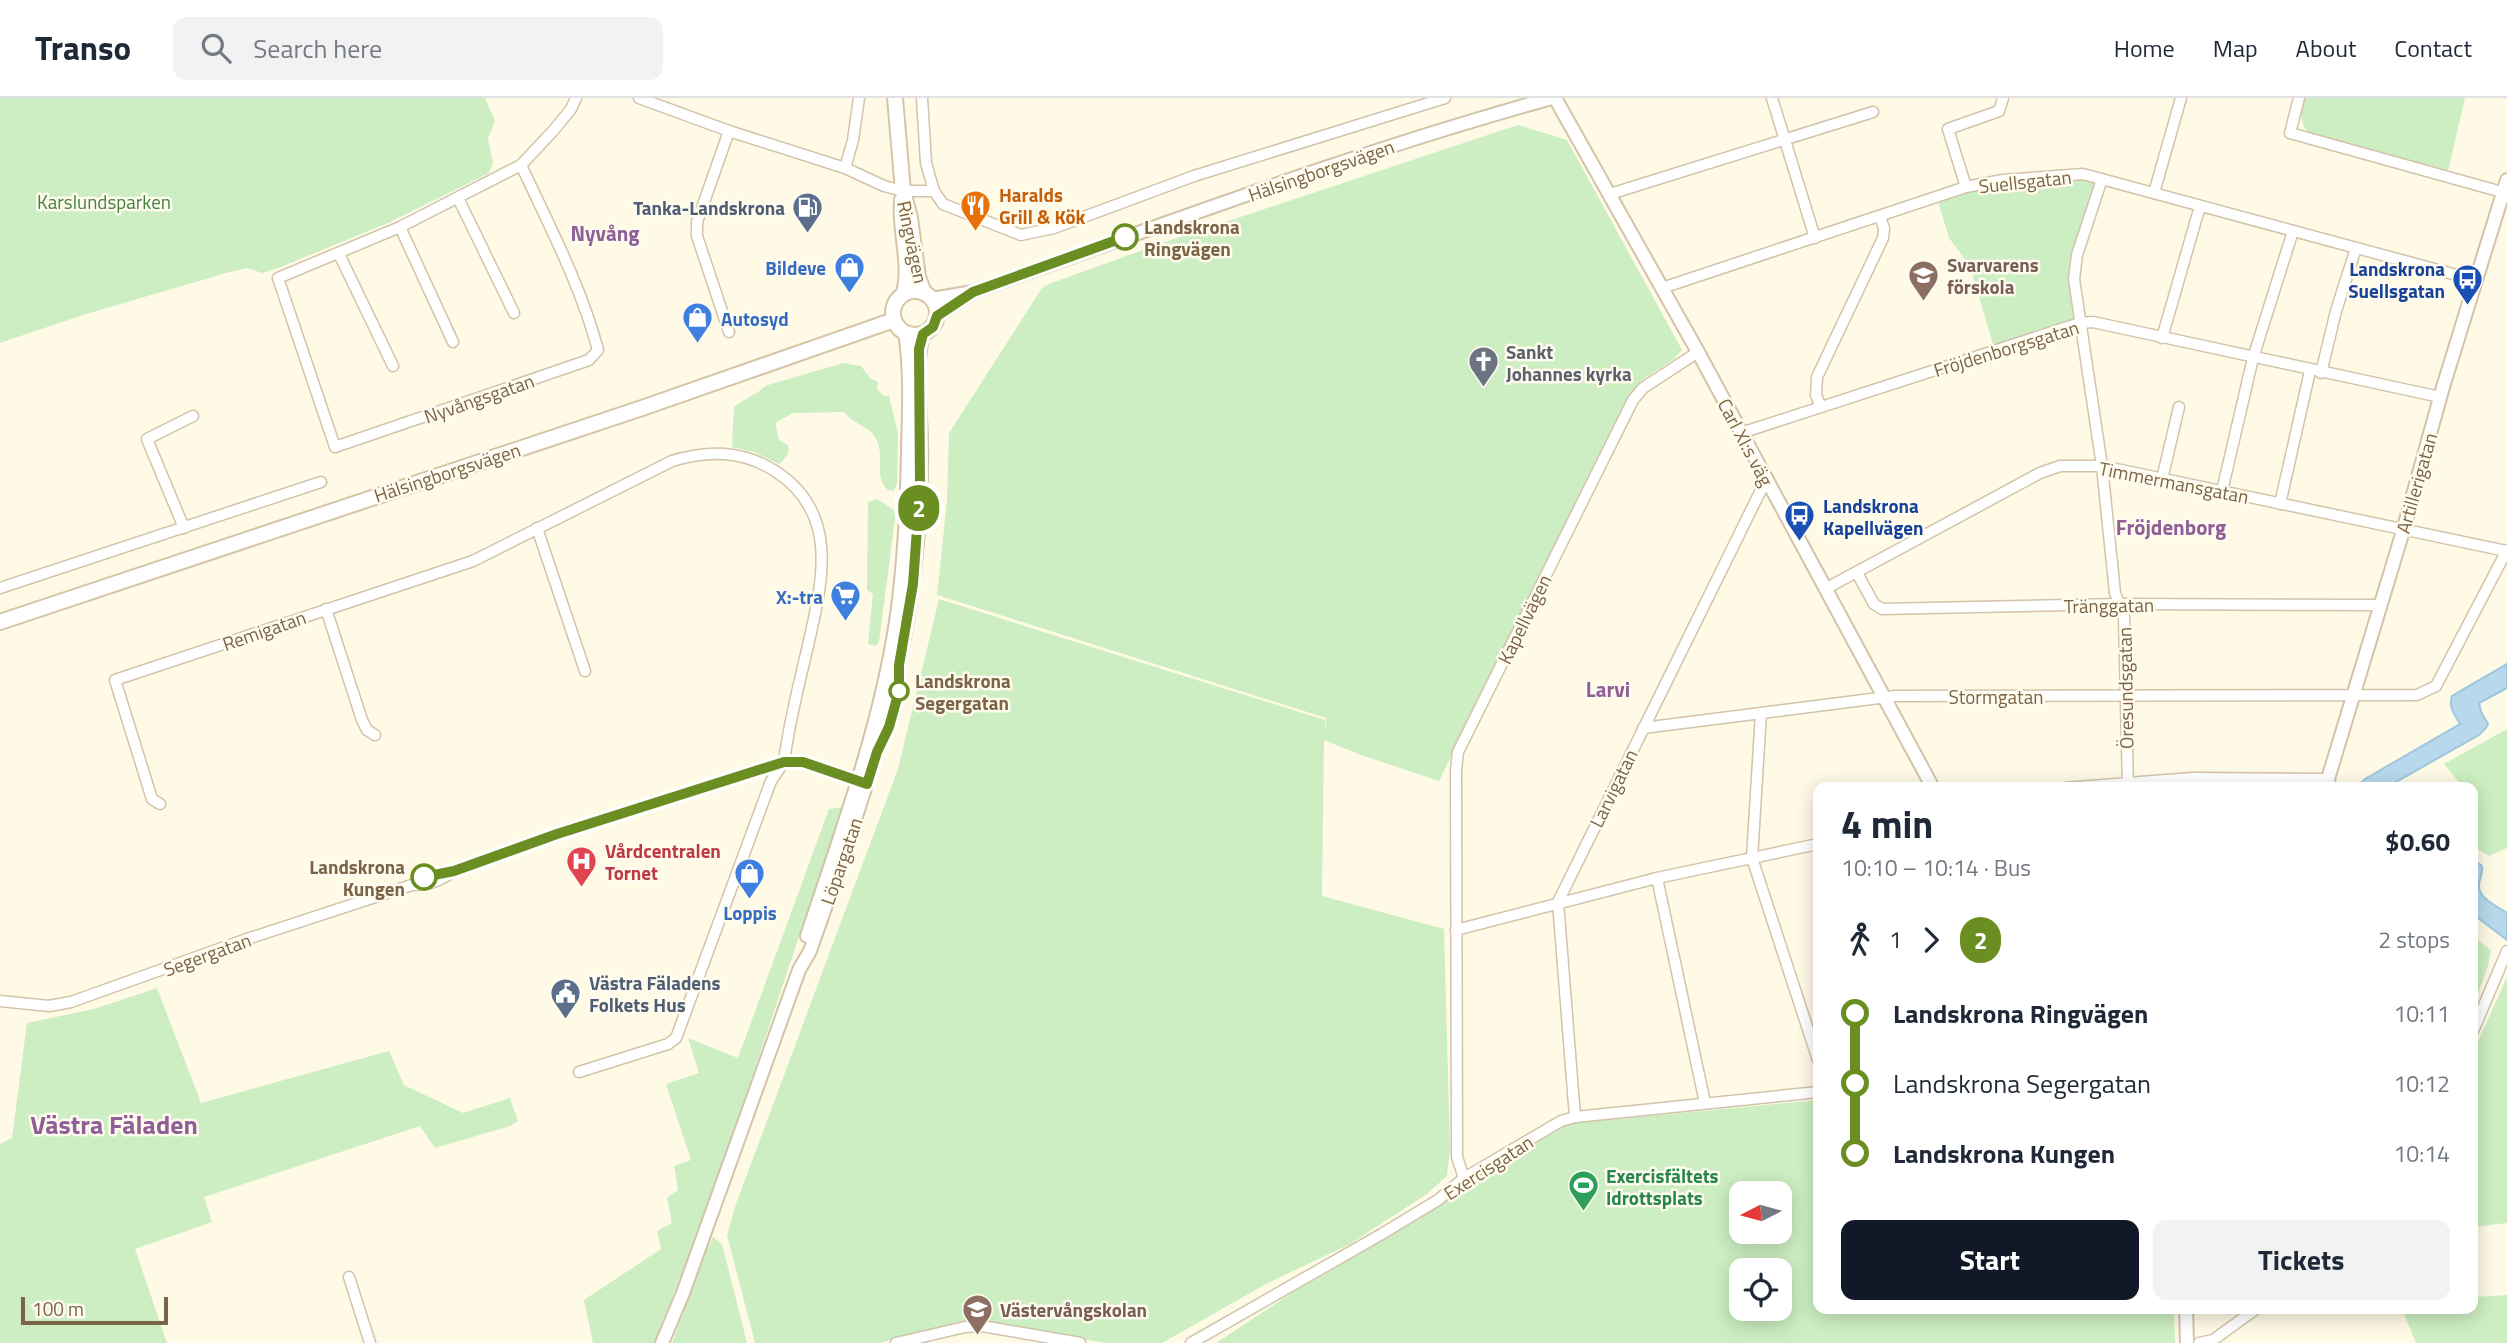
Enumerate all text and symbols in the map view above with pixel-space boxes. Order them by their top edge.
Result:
search box [173,17,663,80]
text: Transo [35,23,131,73]
icon: search [197,29,235,67]
text: Search here [253,29,382,68]
text: Home [2114,30,2175,66]
text: Map [2213,30,2258,66]
text: About [2296,30,2356,66]
text: Contact [2394,30,2472,66]
street label: Hälsingborgsvägen [1244,131,1398,209]
street label: Suellsgatan [1977,162,2073,200]
place label: Haralds Grill & Kök [999,180,1086,231]
park label: Karslundsparken [37,187,171,216]
restaurant icon: Haralds Grill & Kök [959,188,993,232]
fuel station icon: Tanka-Landskrona [791,190,825,234]
place label: Tanka-Landskrona [633,193,785,222]
street label: Ringvägen [890,198,936,286]
place label: Landskrona Ringvägen [1144,212,1240,263]
district label: Nyvång [571,217,639,249]
marker: Landskrona Ringvägen [1112,224,1138,250]
shop icon: Bildeve [832,250,866,294]
place label: Svarvarens förskola [1947,250,2039,301]
place label: Bildeve [765,253,826,282]
place label: Landskrona Suellsgatan [2348,254,2445,305]
school or university icon: Svarvarens förskola [1907,258,1941,302]
bus stop icon: Landskrona Suellsgatan [2451,262,2485,306]
shop icon: Autosyd [681,301,715,345]
place label: Autosyd [721,304,789,333]
street label: Fröjdenborgsgatan [1930,312,2082,384]
place label: Sankt Johannes kyrka [1506,337,1632,388]
church icon: Sankt Johannes kyrka [1466,345,1500,389]
street label: Nyvångsgatan [420,366,538,430]
street label: Carl XI:s väg [1711,393,1781,491]
street label: Artillerigatan [2388,429,2444,537]
street label: Hälsingborgsvägen [370,435,524,509]
street label: Timmermansgatan [2097,453,2251,511]
line badge: 2 [896,485,942,531]
text: 2 [912,490,926,526]
place label: Landskrona Kapellvägen [1823,491,1924,542]
bus stop icon: Landskrona Kapellvägen [1783,499,1817,543]
district label: Fröjdenborg [2116,511,2226,543]
street label: Kapellvägen [1490,569,1558,669]
supermarket icon: X:-tra [829,579,863,623]
place label: X:-tra [776,582,823,611]
street label: Tränggatan [2064,590,2154,620]
street label: Remigatan [218,602,310,658]
street label: Öresundsgatan [2109,627,2141,749]
place label: Landskrona Segergatan [915,666,1011,717]
district label: Larvi [1586,673,1630,705]
marker: Landskrona Segergatan [889,681,909,701]
street label: Stormgatan [1949,682,2043,711]
street label: Larvigatan [1582,744,1644,832]
text: 4 min [1841,795,1933,853]
street label: Löpargatan [813,813,869,909]
text: $0.60 [2385,822,2450,861]
place label: Vårdcentralen Tornet [605,836,721,887]
hospital icon: Vårdcentralen Tornet [565,844,599,888]
text: 10:10 – 10:14 · Bus [1841,850,2031,885]
place label: Landskrona Kungen [309,852,405,903]
shop icon: Loppis [733,856,767,900]
marker: Landskrona Kungen [411,864,437,890]
place label: Loppis [723,898,777,927]
icon: walk [1841,921,1879,959]
icon: forward [1912,921,1950,959]
text: 1 [1889,922,1902,957]
text: 2 [1974,922,1987,958]
text: 2 stops [2378,922,2450,957]
street label: Segergatan [159,925,255,983]
place label: Västra Fäladens Folkets Hus [589,968,721,1019]
public building icon: Västra Fäladens Folkets Hus [549,976,583,1020]
text: Landskrona Ringvägen [1893,994,2148,1033]
text: 10:11 [2393,996,2450,1031]
text: Landskrona Segergatan [1893,1064,2151,1103]
text: 10:12 [2393,1066,2450,1101]
district label: Västra Fäladen [30,1105,198,1144]
street label: Exercisgatan [1437,1127,1539,1207]
text: Landskrona Kungen [1893,1134,2115,1173]
text: 10:14 [2393,1136,2450,1171]
place label: Exercisfältets Idrottsplats [1606,1161,1719,1212]
sports icon: Exercisfältets Idrottsplats [1566,1169,1600,1213]
north arrow [1729,1181,1792,1244]
map controls [1729,1181,1792,1321]
button: Start [1841,1220,2139,1300]
button: Tickets [2153,1220,2450,1300]
button: locate [1729,1258,1792,1321]
school or university icon: Västervångskolan [960,1292,994,1336]
scale bar [21,1294,168,1326]
text: 100 m [32,1294,84,1323]
place label: Västervångskolan [1000,1295,1147,1324]

